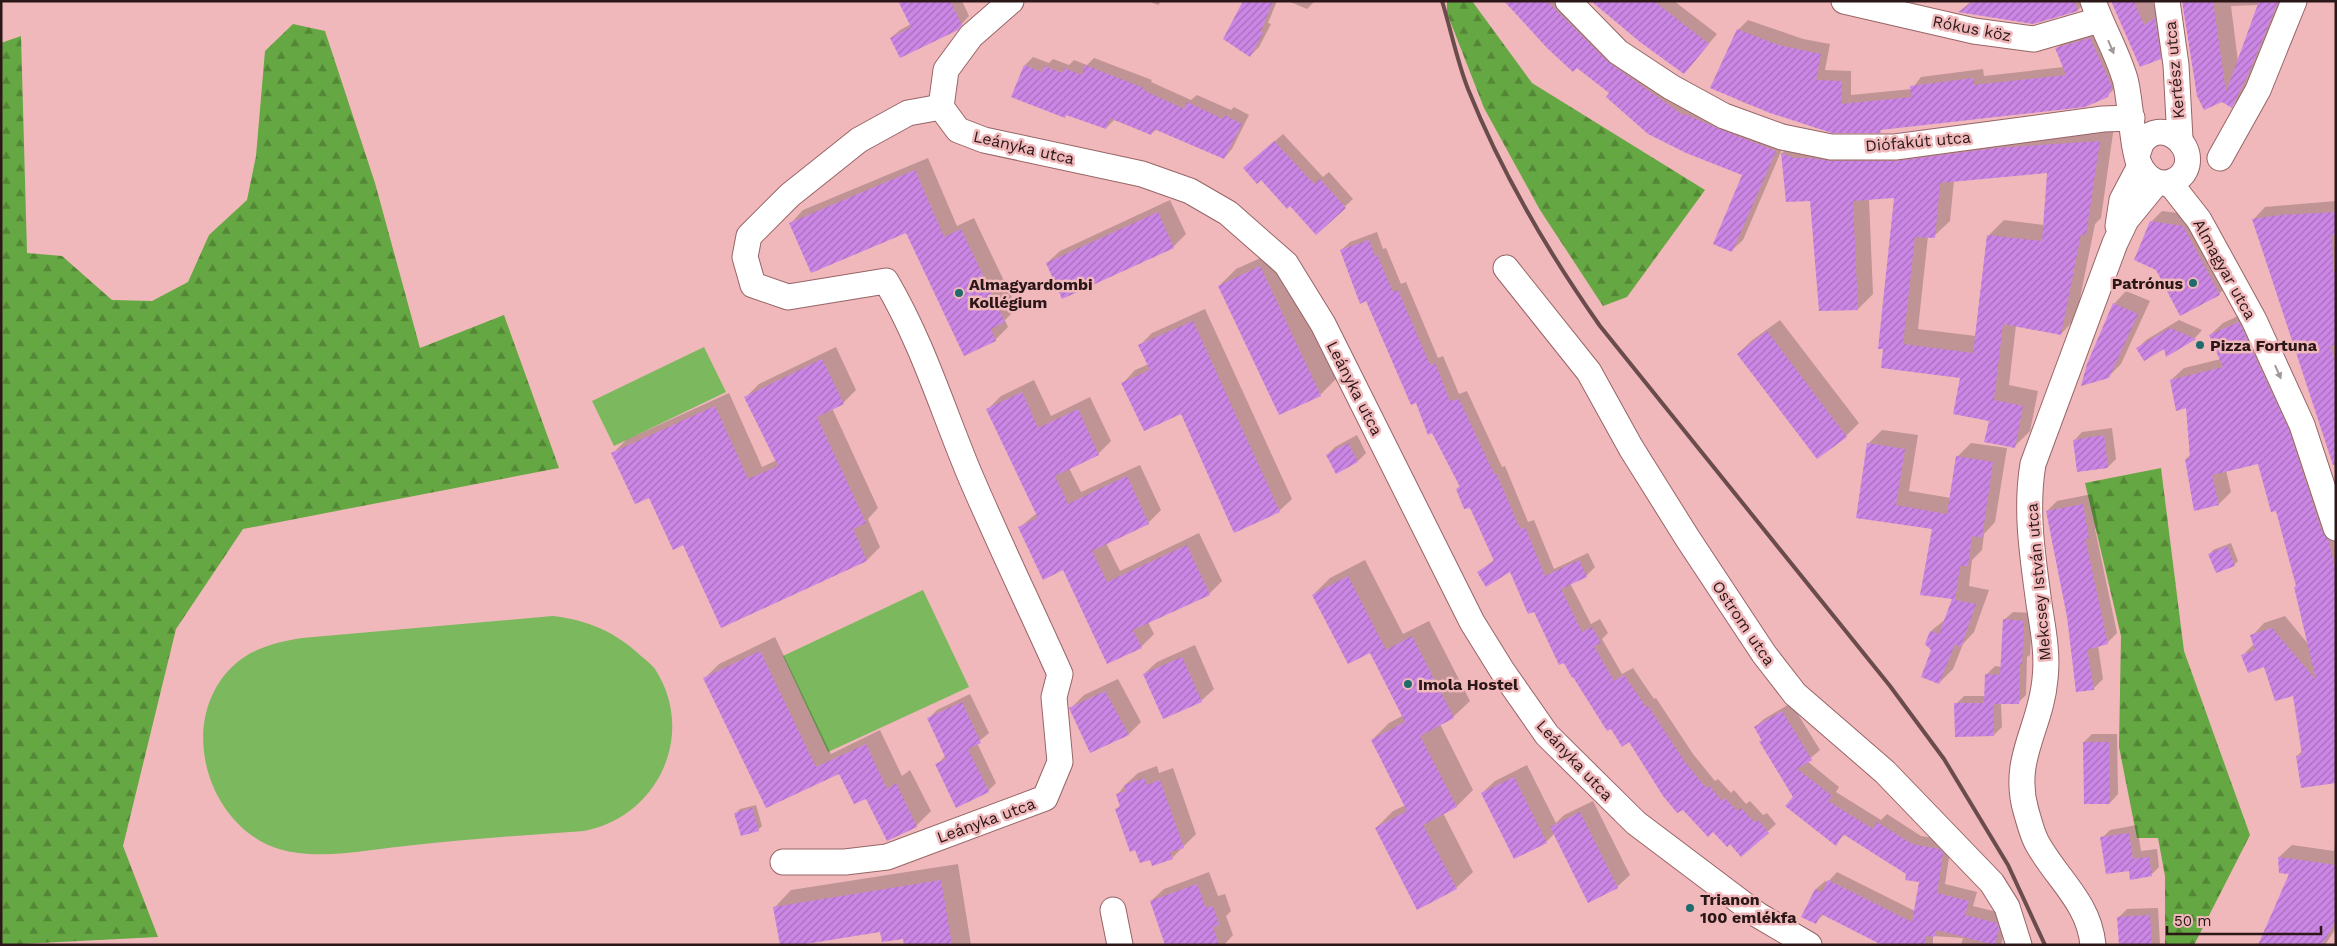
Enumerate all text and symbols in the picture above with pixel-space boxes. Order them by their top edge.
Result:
street label: Rókus köz [1931,12,2013,45]
street label: Kertész utca [2161,20,2188,120]
one-way arrow [2107,40,2115,54]
street label: Leányka utca [971,127,1076,168]
street label: Diófakút utca [1865,127,1972,156]
street label: Almagyar utca [2189,216,2260,323]
place label: Patrónus [2112,274,2183,293]
place label: Almagyardombi Kollégium [969,275,1093,312]
marker: Patrónus [2187,277,2199,289]
marker: Almagyardombi Kollégium [953,287,965,299]
place label: Pizza Fortuna [2210,336,2318,355]
street label: Leányka utca [1323,338,1386,439]
marker: Pizza Fortuna [2194,339,2206,351]
one-way arrow [2274,365,2282,379]
street label: Mekcsey István utca [2022,502,2055,661]
street label: Ostrom utca [1708,577,1779,669]
place label: Imola Hostel [1418,675,1519,694]
marker: Imola Hostel [1402,678,1414,690]
street label: Leányka utca [1532,716,1617,805]
street label: Leányka utca [934,794,1038,847]
place label: Trianon 100 emlékfa [1700,890,1797,927]
marker: Trianon 100 emlékfa [1684,902,1696,914]
scale bar [2167,904,2321,936]
text: 50 m [2174,912,2211,930]

